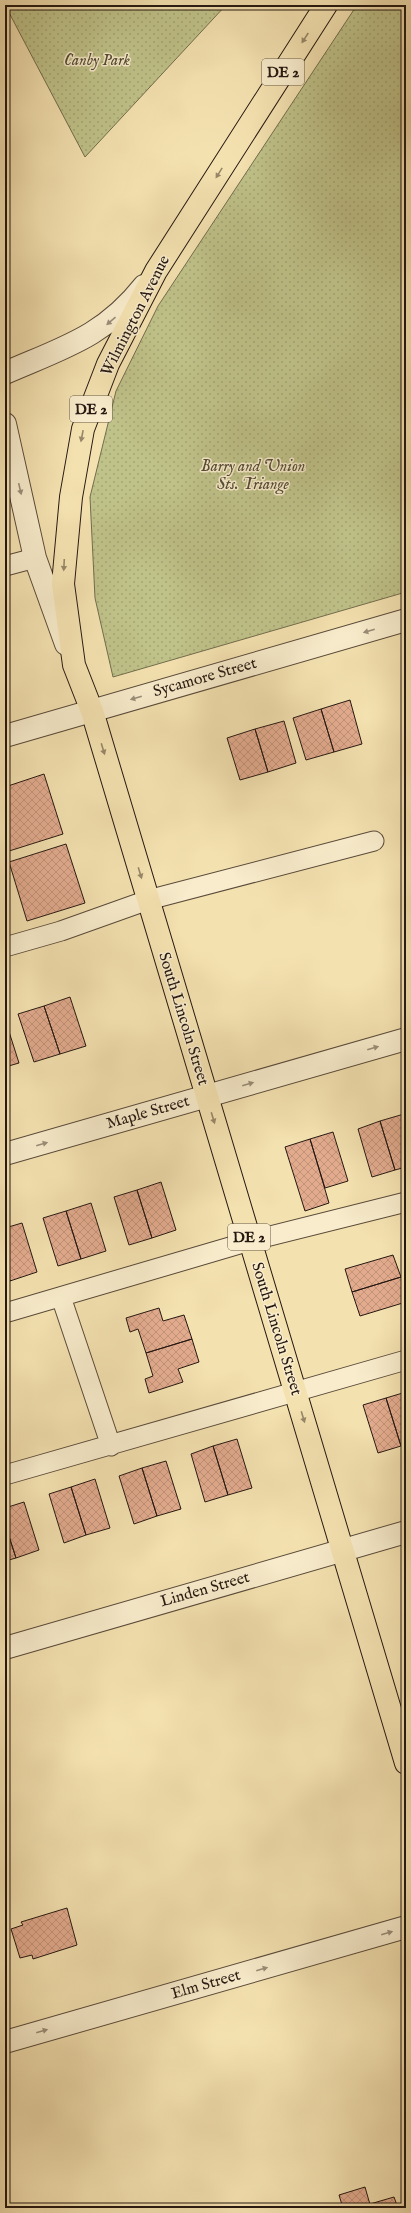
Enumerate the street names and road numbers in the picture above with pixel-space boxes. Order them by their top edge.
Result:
road number: DE 2 [262,59,304,85]
street label: Wilmington Avenue [97,252,175,380]
road number: DE 2 [70,396,112,422]
street label: Sycamore Street [151,654,260,702]
street label: South Lincoln Street [153,950,213,1089]
street label: Maple Street [104,1091,192,1134]
road number: DE 2 [228,1224,270,1250]
street label: South Lincoln Street [246,1260,306,1399]
street label: Linden Street [158,1568,252,1612]
street label: Elm Street [169,1965,243,2004]

